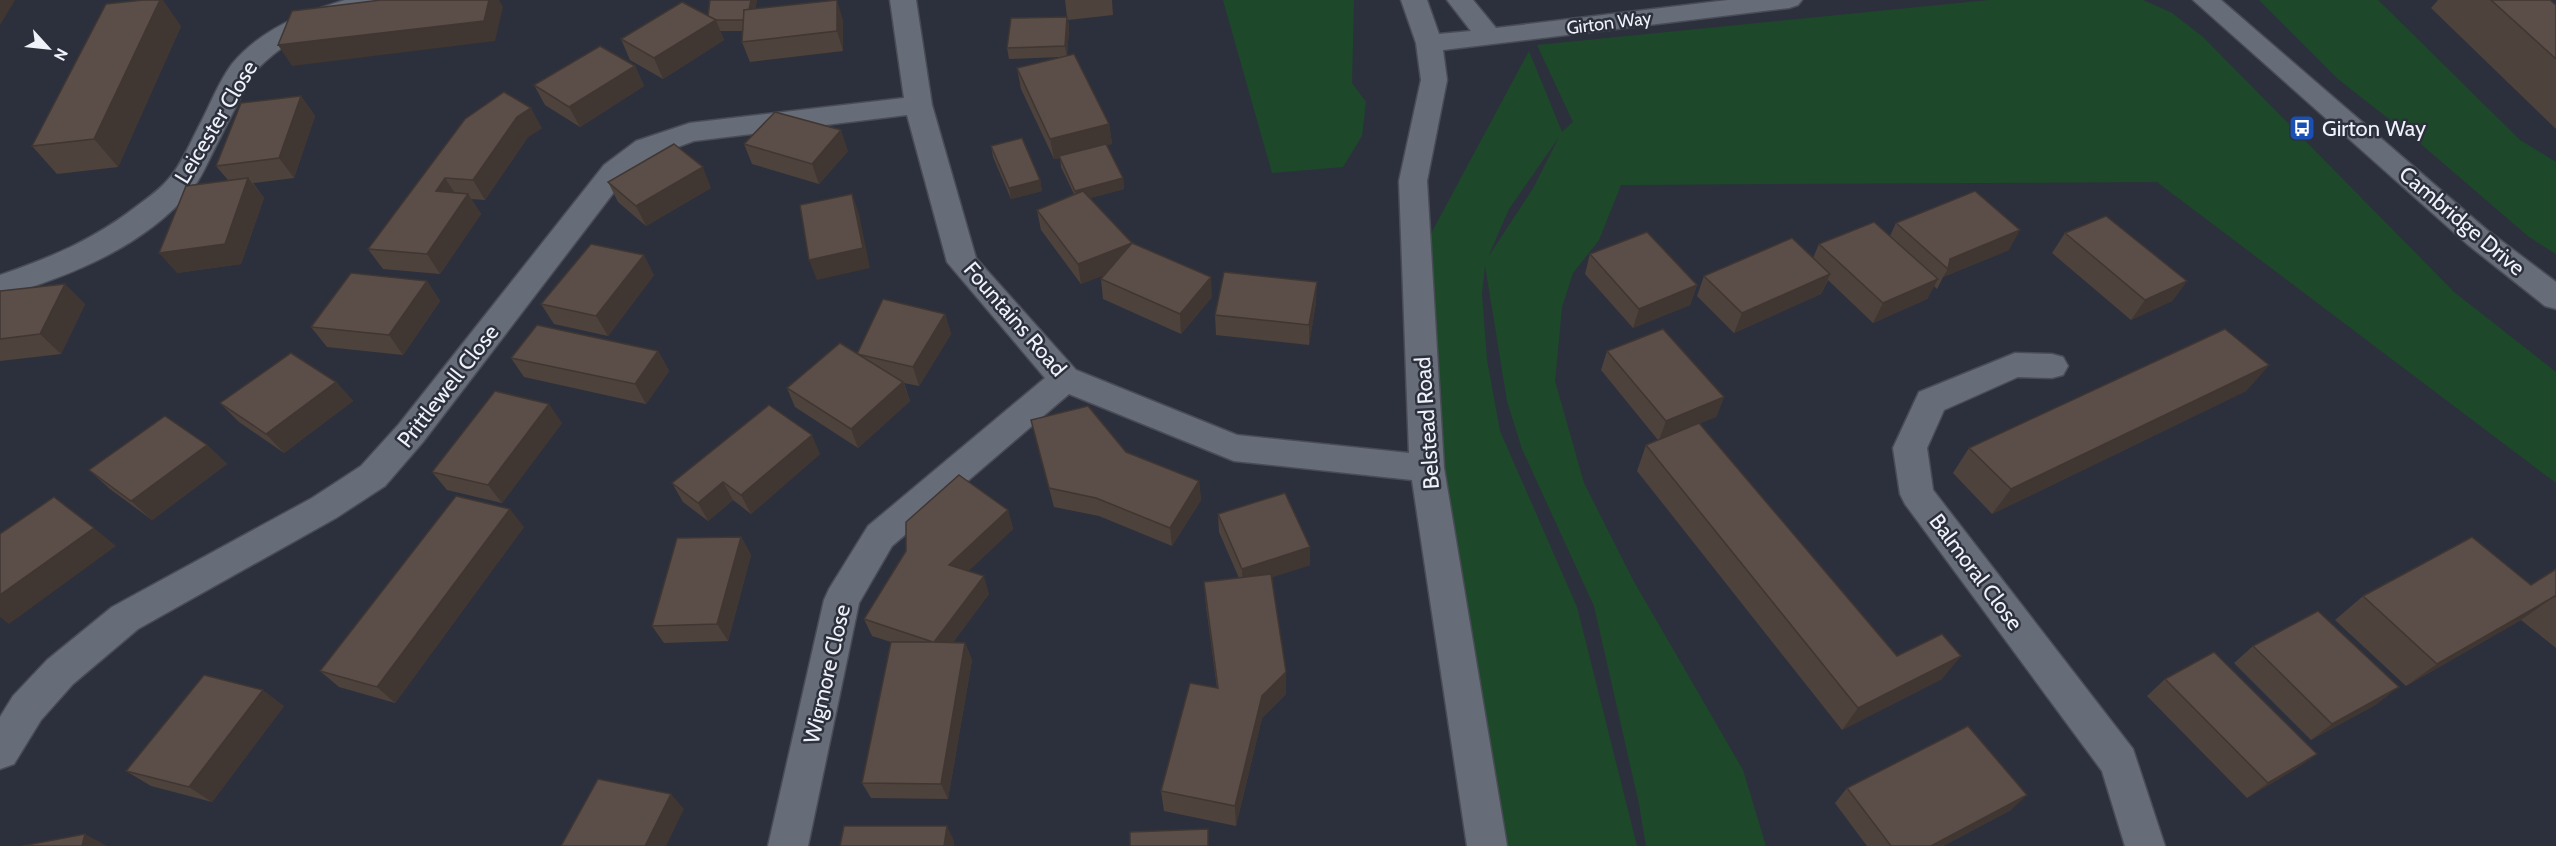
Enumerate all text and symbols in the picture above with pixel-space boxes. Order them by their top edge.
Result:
street label: Girton Way [1565,7,1653,39]
north arrow [18,18,78,78]
text: N [50,45,72,64]
street label: Leicester Close [169,56,263,188]
bus stop icon: Girton Way [2287,113,2317,143]
place label: Girton Way [2322,115,2426,142]
street label: Cambridge Drive [2394,161,2530,281]
street label: Fountains Road [958,256,1072,382]
street label: Prittlewell Close [392,319,504,453]
street label: Belstead Road [1409,356,1445,490]
street label: Balmoral Close [1923,508,2029,636]
street label: Wigmore Close [798,602,856,746]

